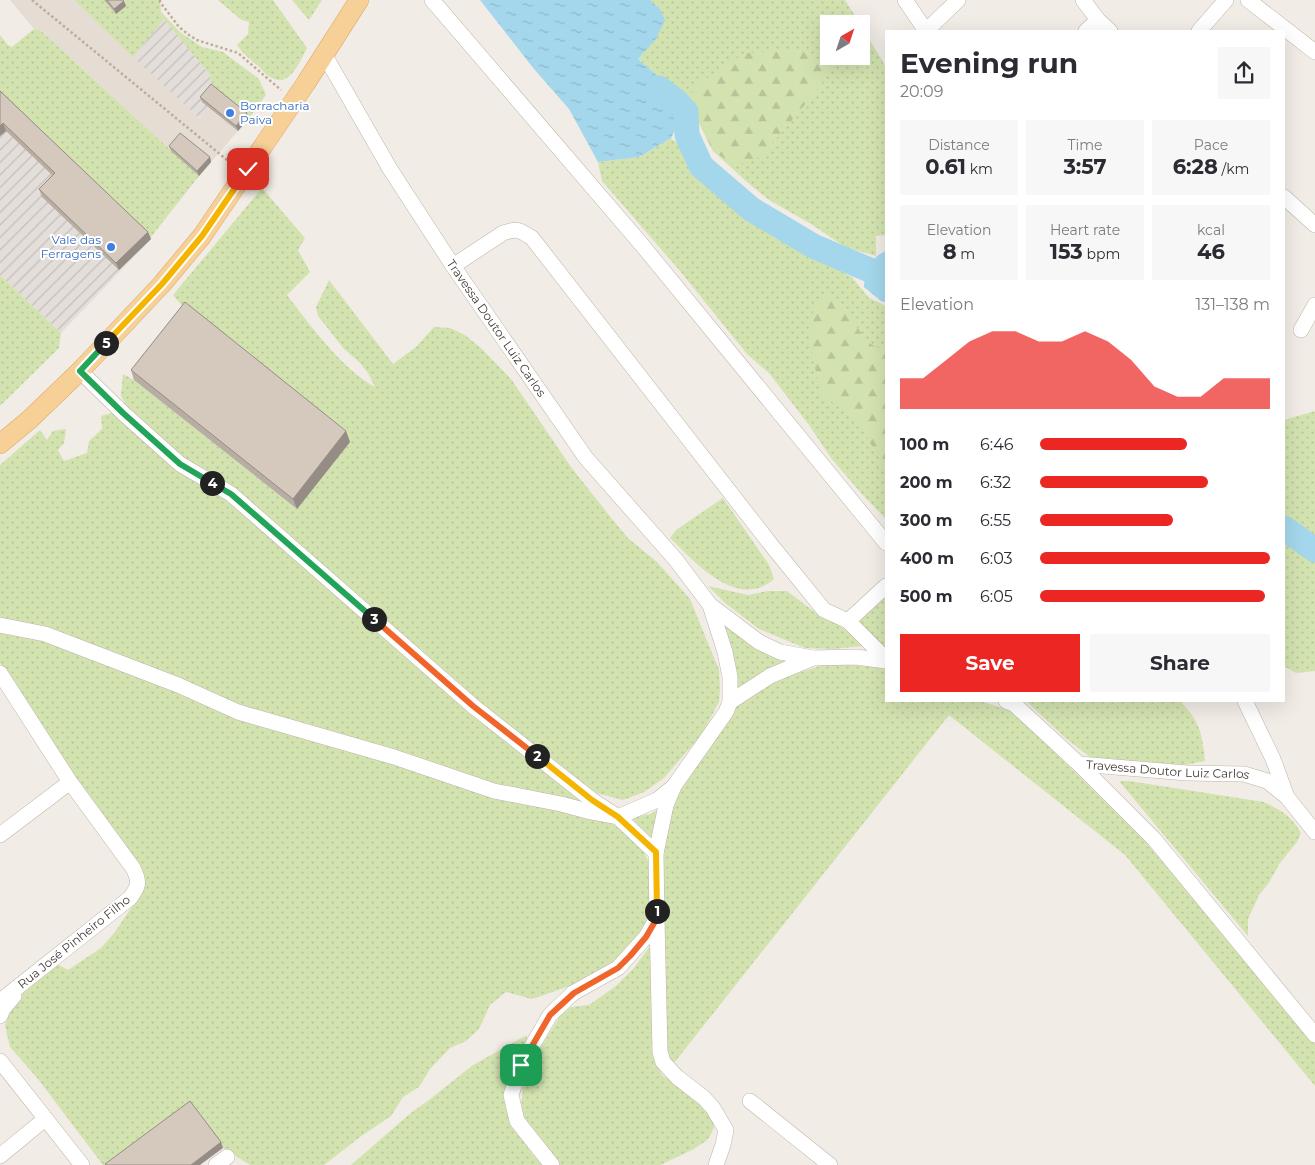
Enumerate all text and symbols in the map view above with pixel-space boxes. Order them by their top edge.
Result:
north arrow [820,15,870,65]
map controls [820,15,870,65]
text: Evening run [900,46,1078,80]
button: share [1218,47,1270,99]
text: 20:09 [900,82,943,101]
place label: Borracharia Paiva [240,98,310,127]
marker: Borracharia Paiva [224,107,236,119]
text: Distance [928,136,990,154]
text: Time [1067,136,1103,154]
text: Pace [1194,136,1228,154]
pin [227,148,269,190]
text: 0.61 [925,154,966,179]
text: 3:57 [1063,154,1107,179]
text: 6:28 [1173,154,1218,179]
icon: check [234,155,262,183]
text: km [966,160,993,178]
text: /km [1218,160,1249,178]
text: Elevation [927,221,991,239]
text: Heart rate [1050,221,1120,239]
text: kcal [1197,221,1225,239]
place label: Vale das Ferragens [41,232,101,261]
text: 8 [943,239,957,264]
text: 153 [1050,239,1083,264]
text: 46 [1197,239,1225,264]
marker: Vale das Ferragens [105,241,117,253]
text: m [957,245,975,263]
text: bpm [1083,245,1120,263]
street label: Travessa Doutor Luiz Carlos [444,257,549,400]
text: Elevation [900,295,974,314]
text: 131–138 m [1196,295,1270,314]
pin: 5 [94,330,118,356]
text: 5 [102,334,111,352]
text: 100 m [900,435,949,454]
text: 6:46 [980,435,1013,454]
pin: 4 [200,470,224,496]
text: 200 m [900,473,952,492]
text: 6:32 [980,473,1011,492]
text: 4 [208,474,217,492]
text: 300 m [900,511,953,530]
text: 6:55 [980,511,1011,530]
text: 400 m [900,549,954,568]
text: 6:03 [980,549,1013,568]
text: 500 m [900,587,953,606]
text: 6:05 [980,587,1013,606]
pin: 3 [362,606,386,632]
text: 3 [370,610,379,628]
button: Save [900,634,1080,692]
button: Share [1090,634,1270,692]
pin: 2 [524,744,550,768]
text: 2 [533,747,542,765]
street label: Travessa Doutor Luiz Carlos [1086,757,1252,782]
street label: Rua José Pinheiro Filho [14,892,133,992]
pin: 1 [644,898,670,924]
text: 1 [655,902,660,920]
pin [500,1044,542,1086]
icon: arrive [507,1051,535,1079]

